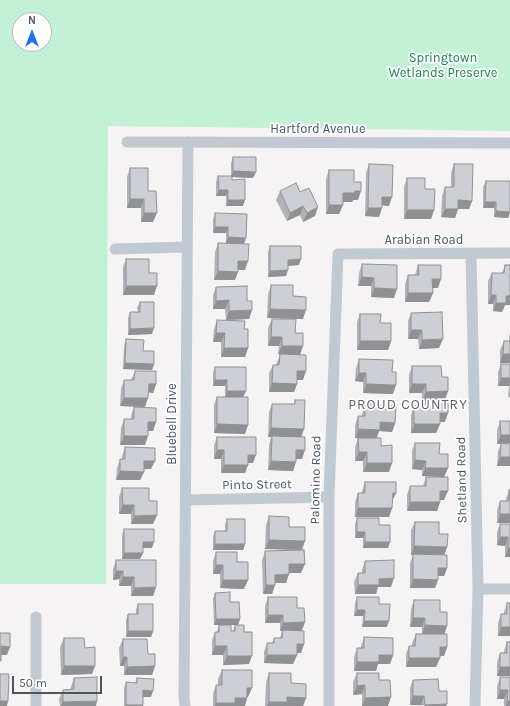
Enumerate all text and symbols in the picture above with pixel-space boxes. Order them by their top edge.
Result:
north arrow [12,12,52,52]
text: N [28,14,36,27]
park label: Springtown Wetlands Preserve [388,50,498,81]
street label: Hartford Avenue [270,121,366,137]
street label: Arabian Road [385,232,463,248]
street label: Bluebell Drive [164,383,180,465]
district label: PROUD COUNTRY [348,397,468,413]
street label: Palomino Road [307,435,325,525]
street label: Shetland Road [453,437,471,523]
street label: Pinto Street [222,477,292,493]
scale bar [14,668,104,694]
text: 50 m [19,676,47,690]

